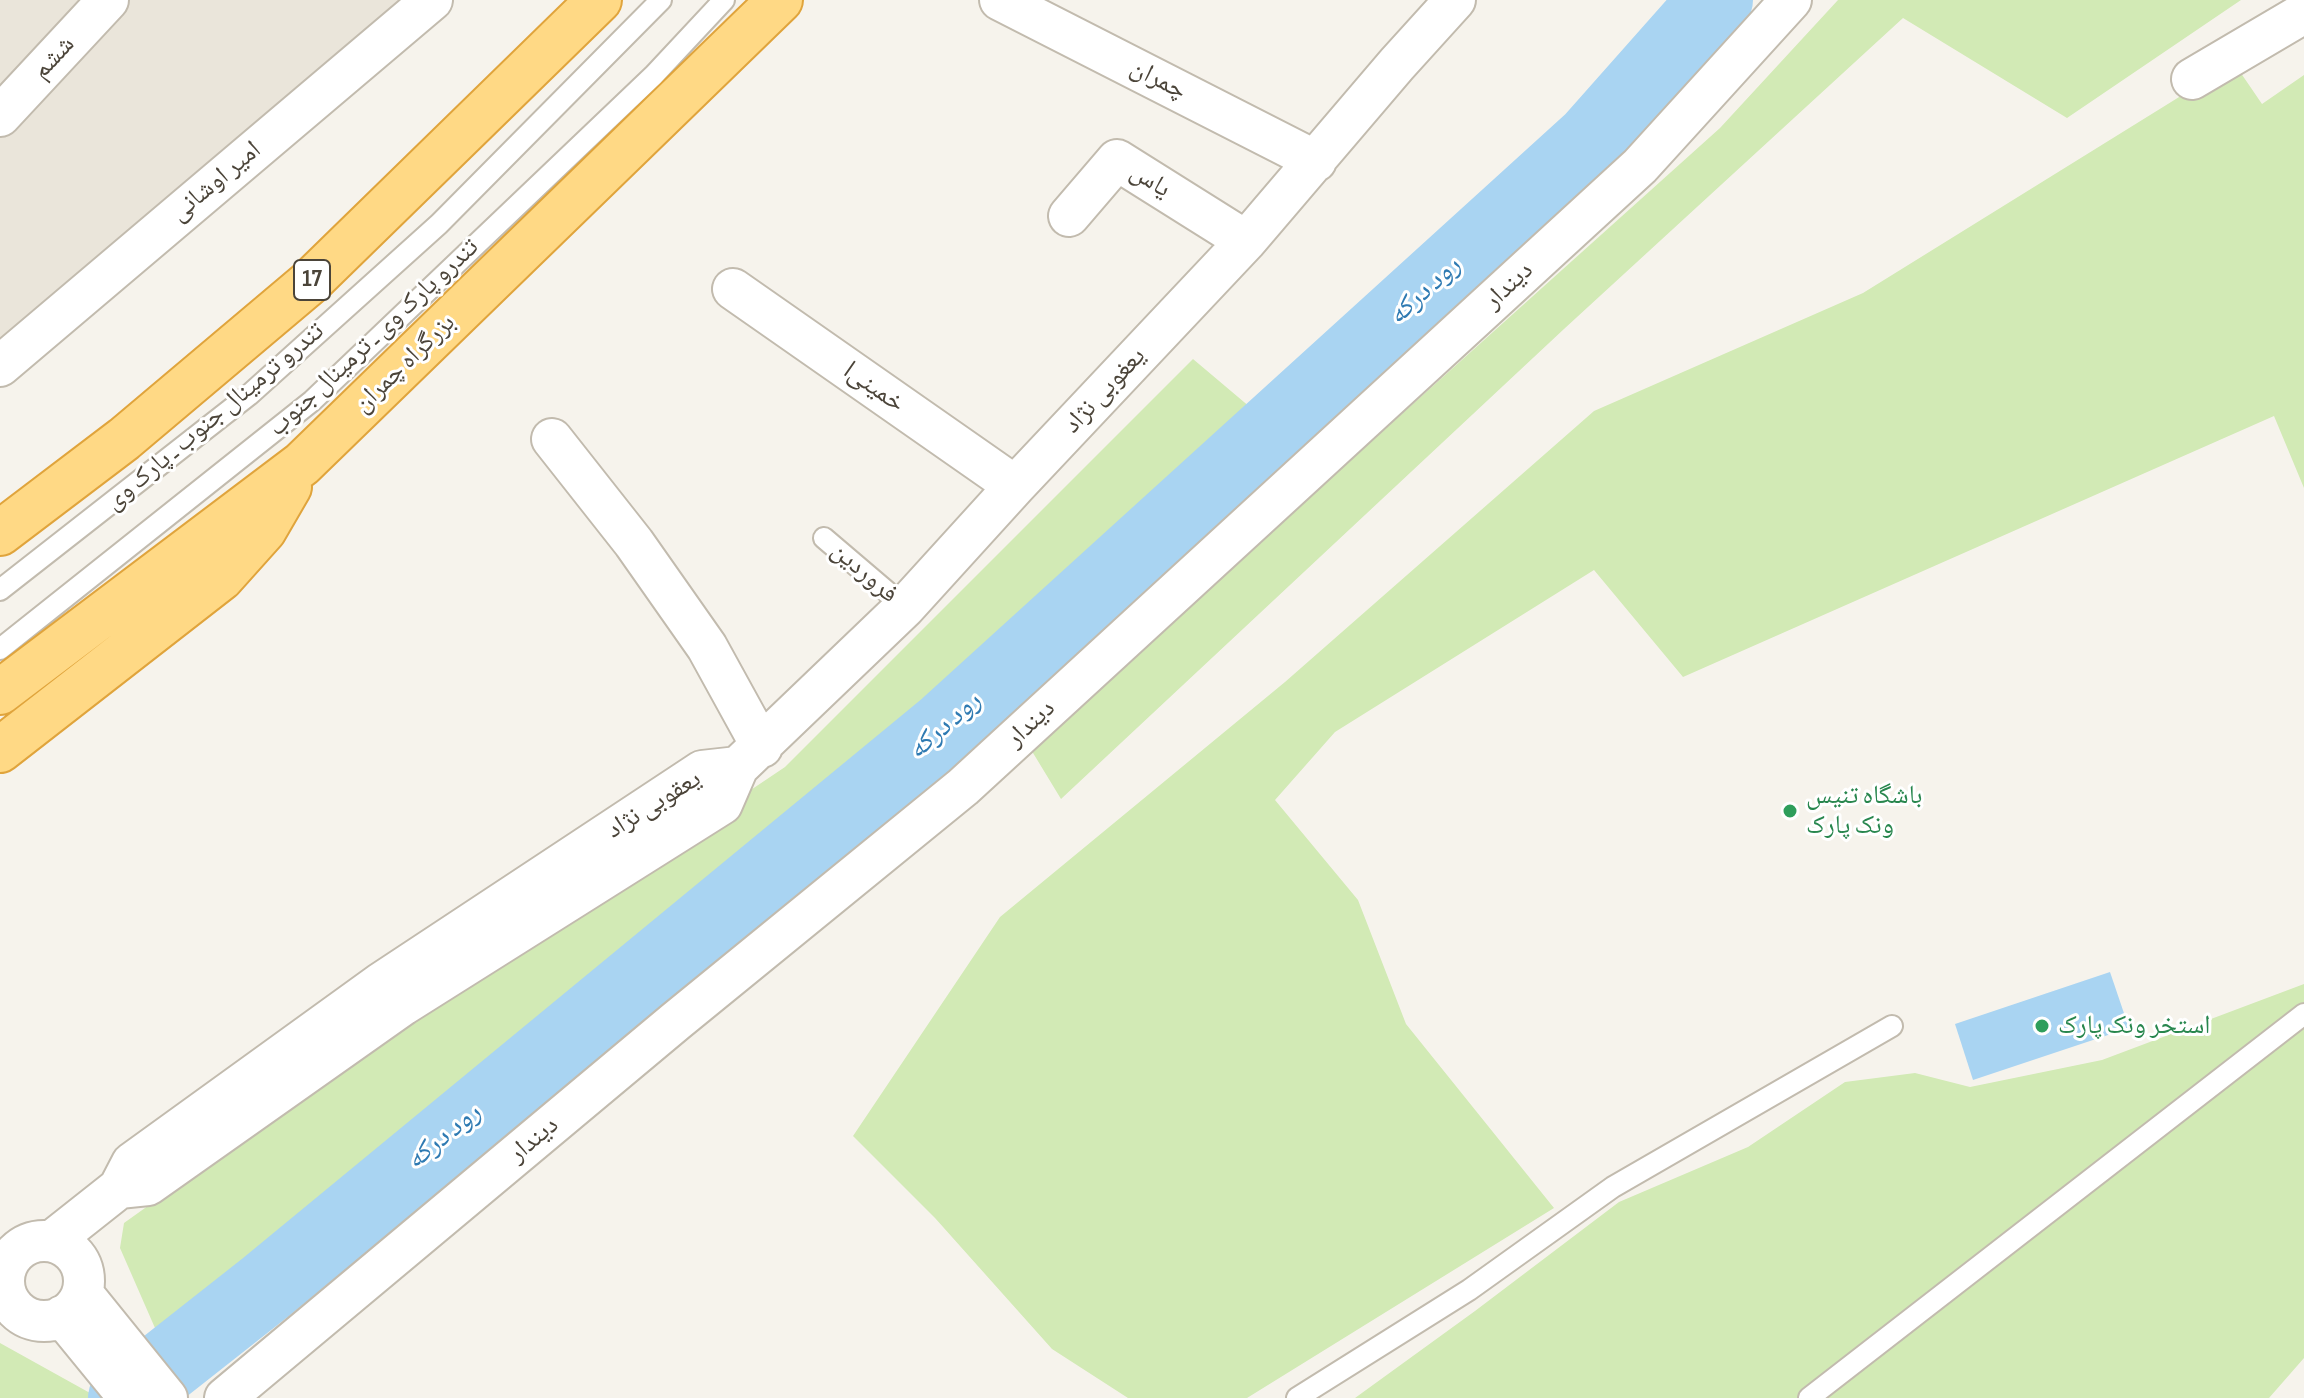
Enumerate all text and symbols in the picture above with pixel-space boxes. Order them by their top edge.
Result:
street label: ششم [26,30,82,86]
street label: چمران [1125,53,1191,107]
street label: امیر اوشانی [164,135,268,229]
street label: یاس [1124,157,1176,205]
street label: تندرو پارک وی ـ ترمینال جنوب [262,232,486,444]
water label: رود درکه [1382,250,1468,332]
street label: دیندار [1478,256,1540,316]
road number: 17 [294,260,330,300]
street label: بزرگراه چمران [348,308,462,420]
street label: تندرو ترمینال جنوب ـ پارک وی [99,316,331,518]
street label: یعغوبی نژاد [1057,341,1153,441]
street label: lخمینی [838,356,910,420]
street label: فروردین [824,535,904,611]
water label: رود درکه [901,685,989,767]
street label: دیندار [1000,694,1062,754]
street label: یعقوبی نژاد [601,764,707,846]
place label: باشگاه تنیس ونک پارک [1806,780,1922,842]
marker: باشگاه تنیس ونک پارک [1781,802,1799,820]
place label: استخر ونک پارک [2058,1010,2211,1042]
marker: استخر ونک پارک [2033,1017,2051,1035]
water label: رود درکه [400,1097,488,1177]
street label: دیندار [503,1110,565,1170]

